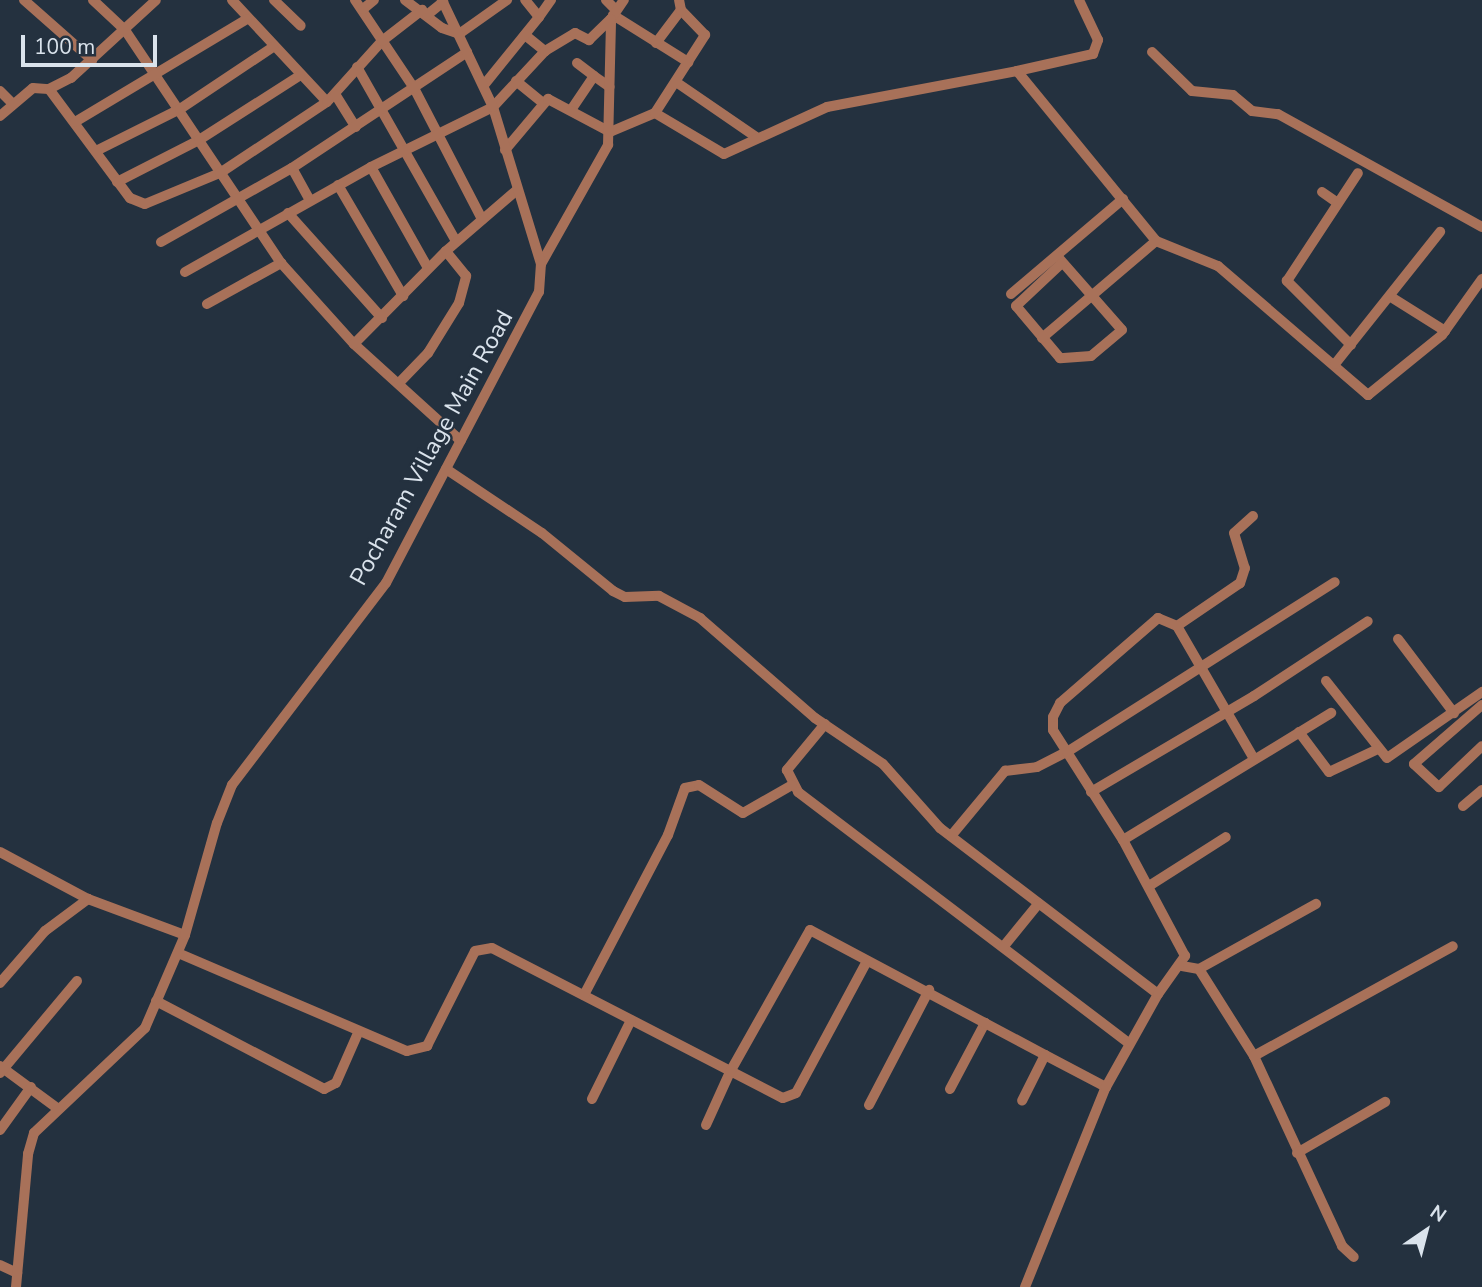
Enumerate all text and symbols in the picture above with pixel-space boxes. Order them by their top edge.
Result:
scale bar [24,21,161,65]
text: 100 m [34,33,95,61]
street label: Pocharam Village Main Road [344,306,520,590]
north arrow [1391,1196,1461,1266]
text: N [1425,1199,1451,1229]

